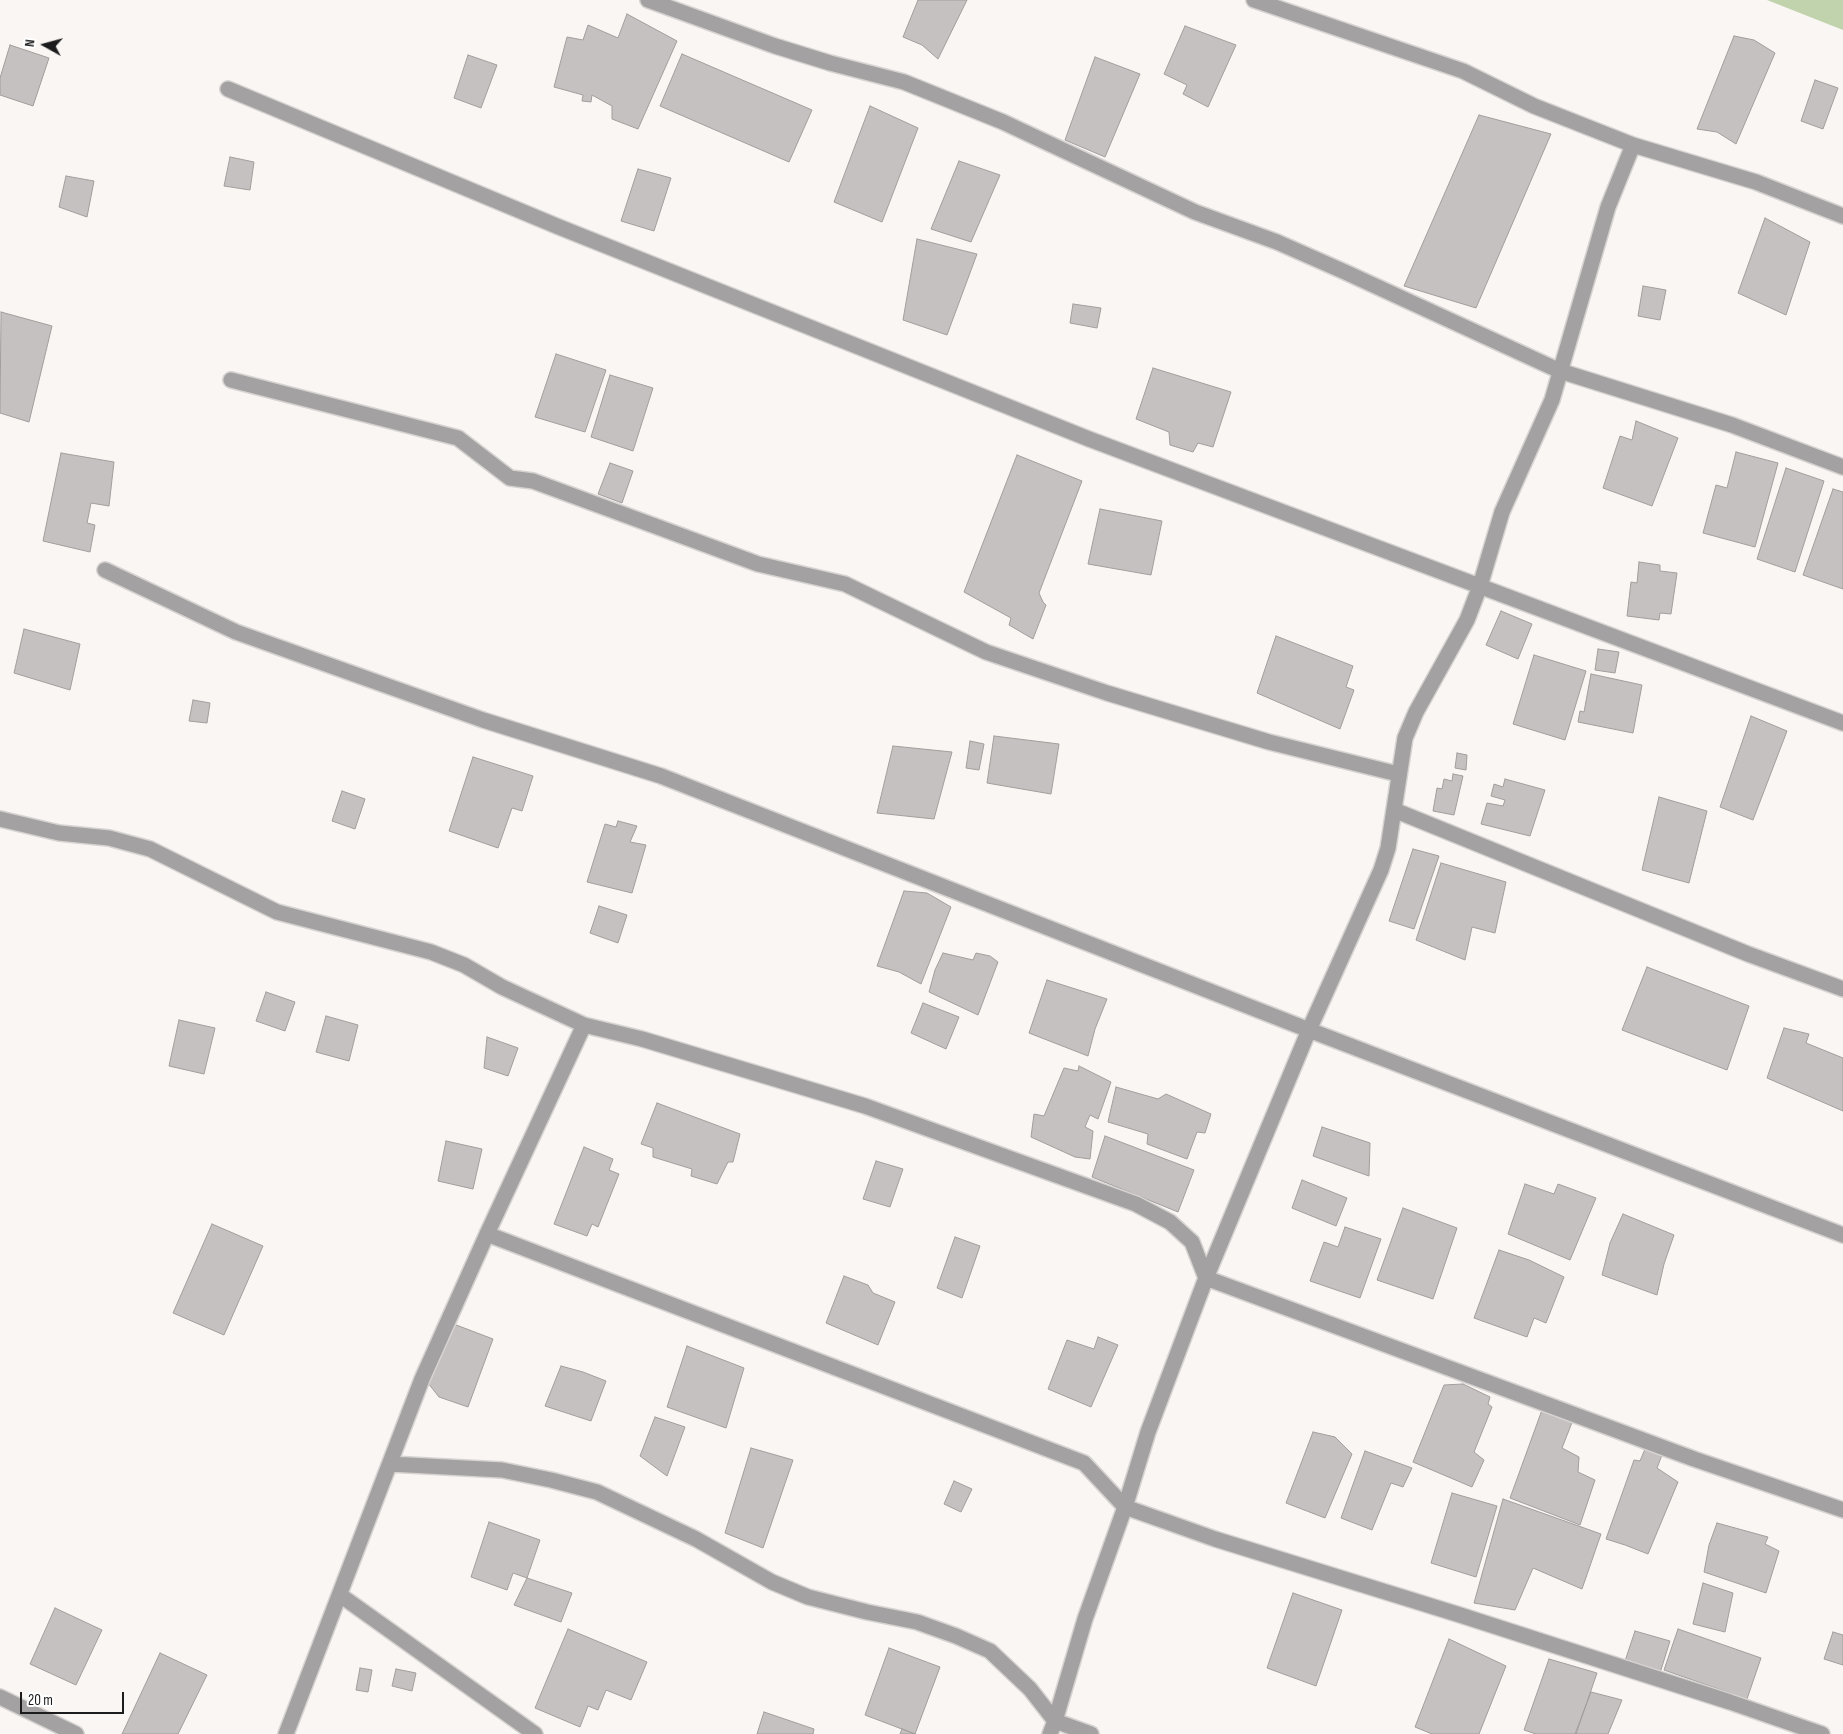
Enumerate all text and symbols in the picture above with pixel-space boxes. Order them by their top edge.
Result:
north arrow [20,20,70,70]
text: N [21,38,39,48]
scale bar [22,1682,126,1714]
text: 20 m [28,1691,53,1710]

